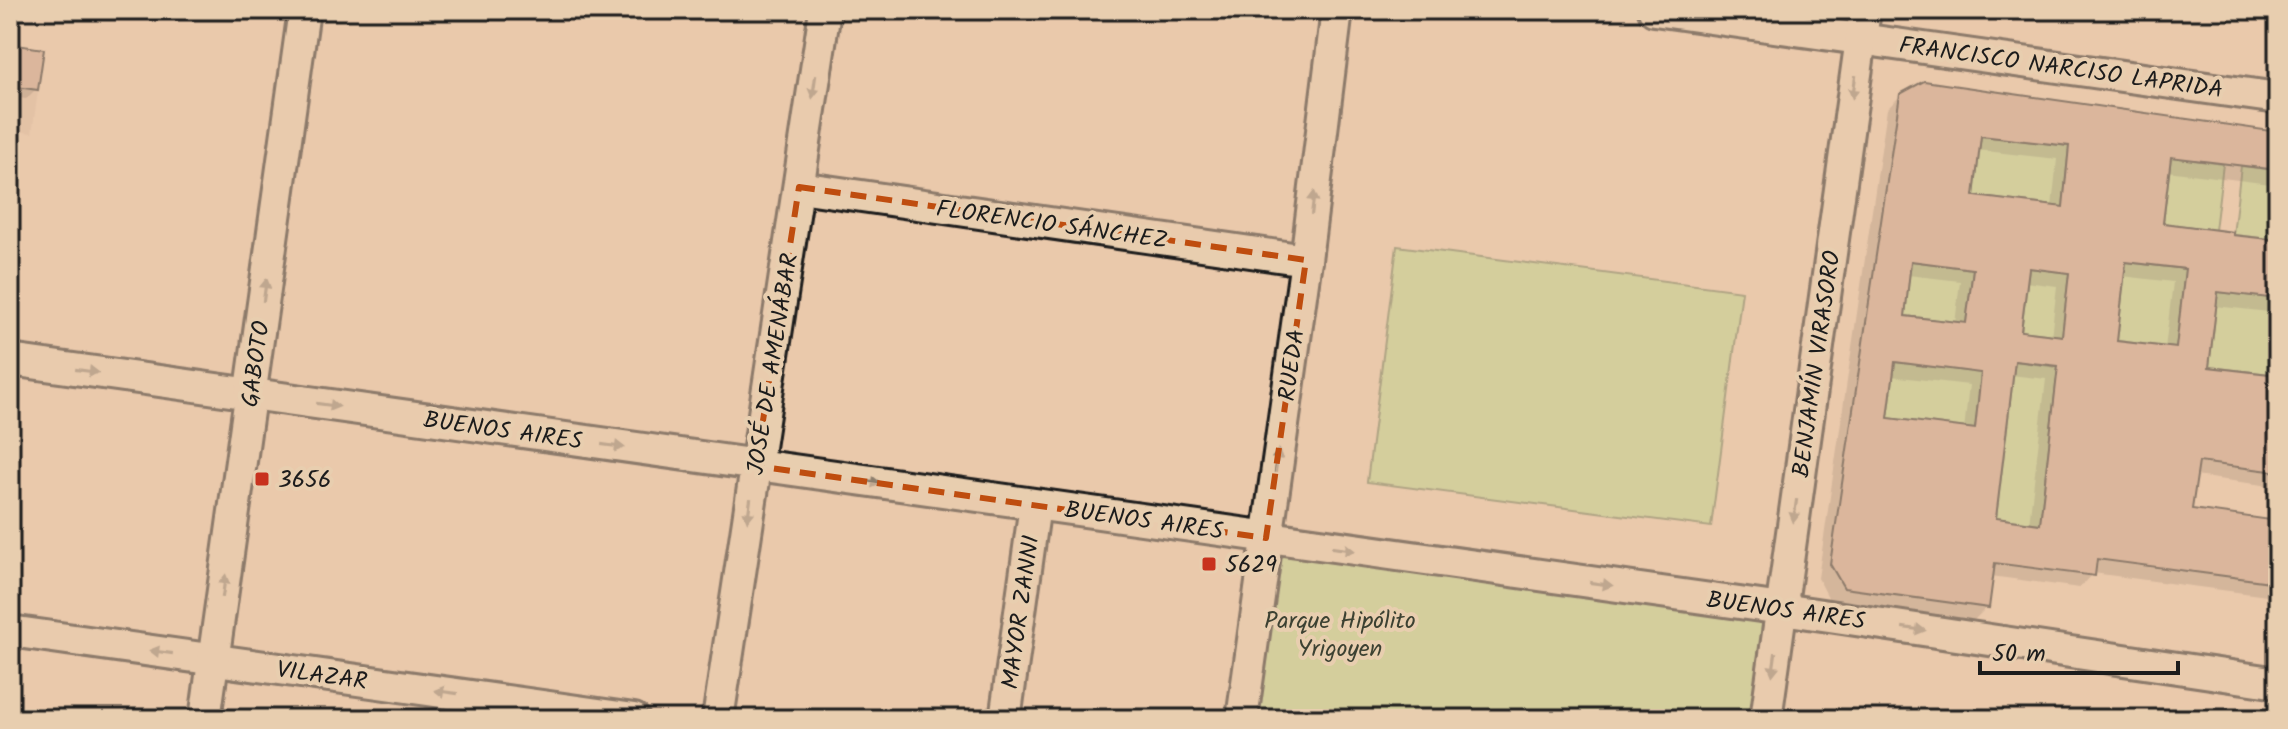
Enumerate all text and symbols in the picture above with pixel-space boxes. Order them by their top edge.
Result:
street label: FRANCISCO NARCISO LAPRIDA [1896,26,2225,111]
one-way arrow [807,75,820,100]
one-way arrow [1847,75,1860,100]
street label: FLORENCIO SÁNCHEZ [933,190,1170,261]
one-way arrow [1307,191,1320,216]
street label: BENJAMÍN VIRASORO [1782,248,1853,480]
street label: JOSÉ DE AMENÁBAR [737,251,810,478]
one-way arrow [259,277,272,302]
street label: GABOTO [231,318,282,410]
street label: RUEDA [1268,327,1317,404]
one-way arrow [75,365,100,378]
one-way arrow [315,399,340,412]
street label: BUENOS AIRES [421,401,585,462]
one-way arrow [601,440,626,453]
one-way arrow [1271,448,1284,473]
place label: 3656 [278,461,331,500]
marker: 3656 [253,470,271,488]
one-way arrow [858,476,883,489]
street label: BUENOS AIRES [1062,491,1226,552]
one-way arrow [742,498,755,523]
one-way arrow [1788,499,1801,524]
street label: MAYOR ZANNI [991,533,1052,692]
one-way arrow [1331,543,1356,556]
place label: 5629 [1225,546,1277,585]
marker: 5629 [1200,555,1218,573]
one-way arrow [218,573,231,598]
one-way arrow [1589,578,1614,591]
street label: BUENOS AIRES [1704,581,1868,642]
park label: Parque Hipólito Yrigoyen [1264,602,1416,669]
one-way arrow [1902,623,1927,636]
scale bar [1980,625,2178,675]
text: 50 m [1992,635,2046,674]
one-way arrow [148,645,173,658]
street label: VILAZAR [274,651,370,702]
one-way arrow [1767,652,1780,677]
one-way arrow [433,685,458,698]

